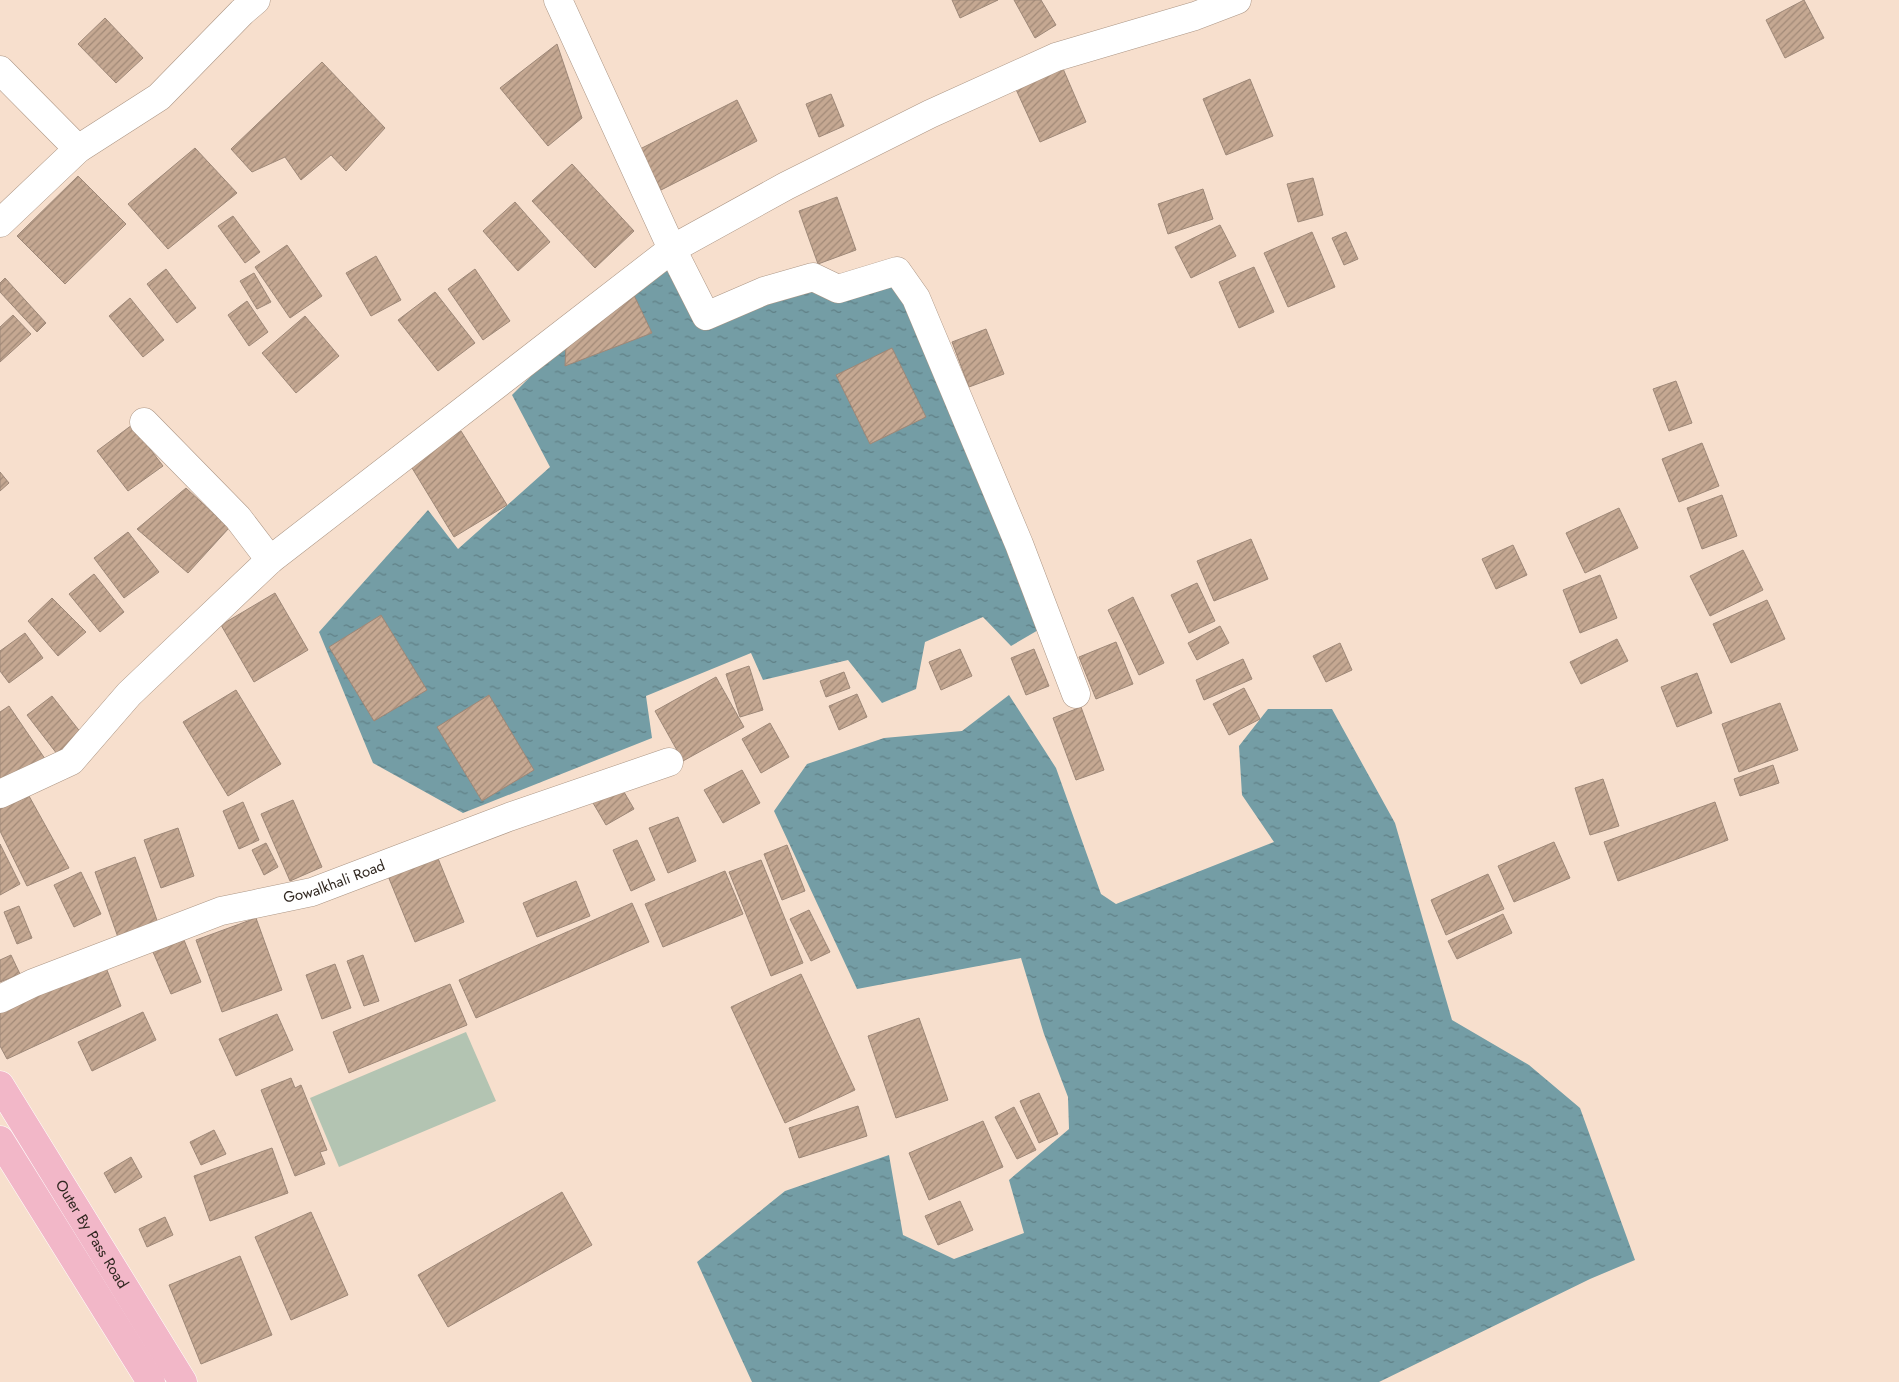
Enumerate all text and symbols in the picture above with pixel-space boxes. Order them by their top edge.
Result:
street label: Gowalkhali Road [281,854,388,909]
street label: Outer By Pass Road [50,1175,134,1293]

